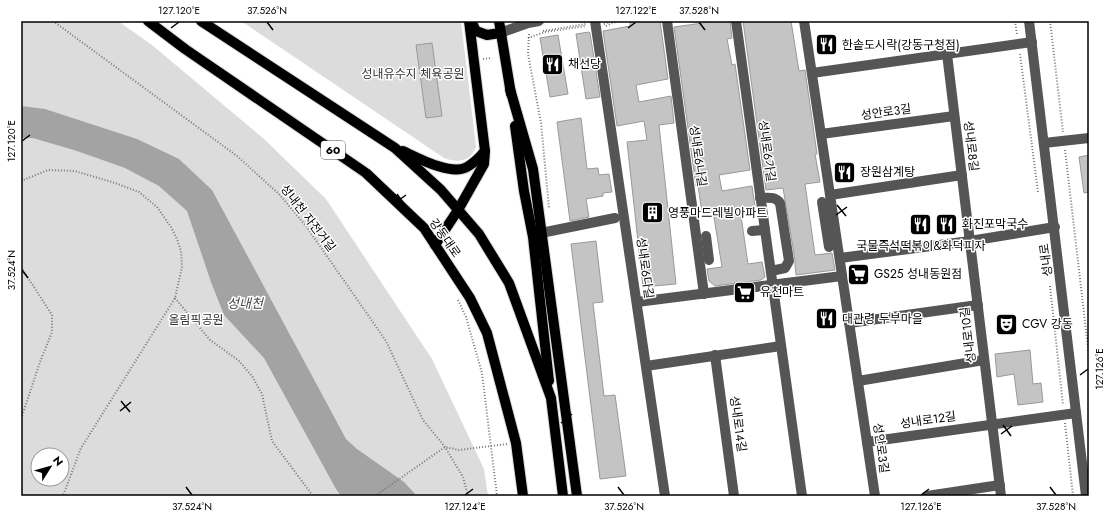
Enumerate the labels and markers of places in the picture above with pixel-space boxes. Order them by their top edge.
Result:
restaurant icon: 한솥도시락(강동구청점) [814,32,840,58]
place label: 한솥도시락(강동구청점) [842,36,960,54]
restaurant icon: 채선당 [540,51,566,77]
place label: 채선당 [568,55,601,73]
restaurant icon: 장원삼계탕 [831,159,857,185]
place label: 장원삼계탕 [860,163,915,181]
building icon: 영풍마드레빌아파트 [639,200,665,226]
place label: 영풍마드레빌아파트 [668,204,767,222]
restaurant icon: 화진포막국수 [933,211,959,237]
restaurant icon: 국물즉석떡볶이&화덕피자 [908,212,934,238]
place label: 화진포막국수 [962,215,1028,233]
place label: 국물즉석떡볶이&화덕피자 [856,237,986,255]
supermarket icon: GS25 성내동원점 [846,261,872,287]
place label: GS25 성내동원점 [874,265,962,283]
supermarket icon: 유천마트 [731,279,757,305]
place label: 유천마트 [760,283,804,301]
restaurant icon: 대관령 두부마을 [814,306,840,332]
place label: 대관령 두부마을 [842,310,923,328]
theatre icon: CGV 강동 [993,311,1019,337]
place label: CGV 강동 [1022,315,1073,333]

